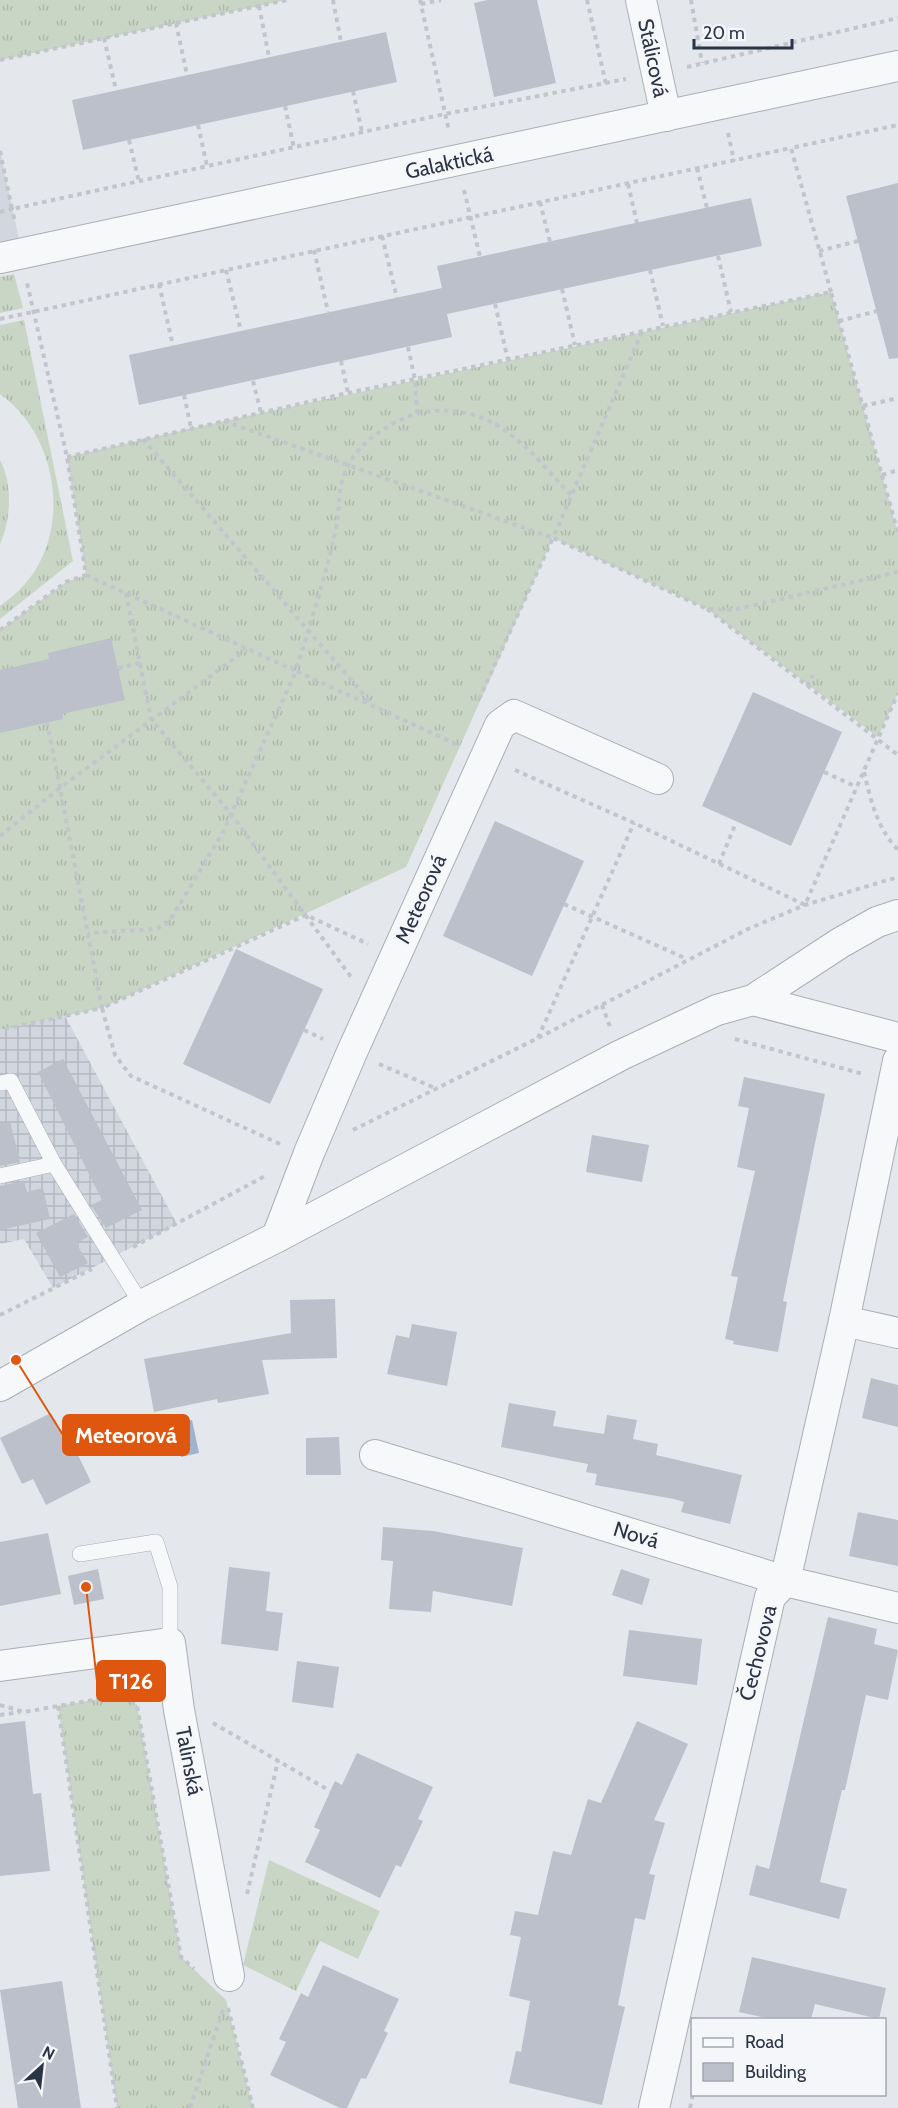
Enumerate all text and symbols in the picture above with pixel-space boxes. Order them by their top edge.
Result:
scale bar [694,12,792,50]
street label: Stálicová [633,16,674,99]
text: 20 m [703,22,745,44]
street label: Galaktická [403,141,495,184]
street label: Meteorová [390,850,451,947]
callout: Meteorová [63,1415,189,1455]
text: Meteorová [75,1422,177,1449]
street label: Nová [610,1516,662,1553]
street label: Čechovova [734,1602,781,1703]
callout: T126 [97,1661,165,1701]
text: T126 [109,1668,153,1695]
street label: Talinská [171,1725,208,1797]
legend [691,2018,886,2096]
text: Road [745,2031,784,2053]
north arrow [12,2036,72,2096]
text: N [39,2042,58,2064]
text: Building [745,2061,807,2083]

